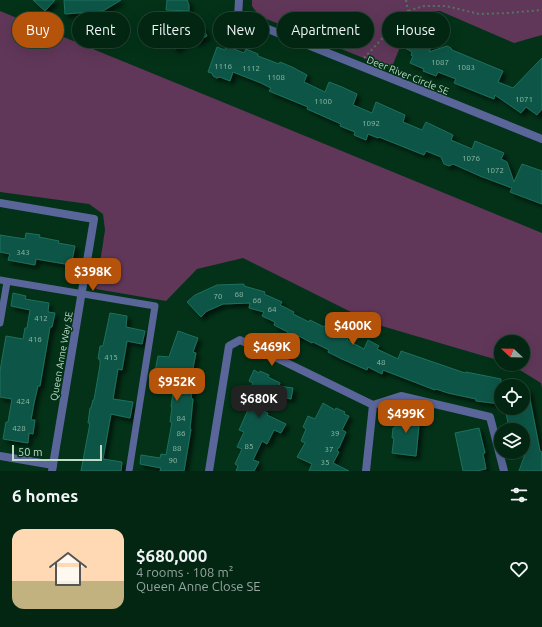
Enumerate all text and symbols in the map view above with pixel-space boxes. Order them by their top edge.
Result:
chip: Buy [12,12,64,48]
chip: Rent [72,12,130,48]
chip: Filters [138,12,205,48]
chip: New [213,12,269,48]
chip: Apartment [277,12,374,48]
chip: House [382,12,450,48]
street label: Deer River Circle SE [365,54,451,97]
house number: 1087 [431,58,449,67]
house number: 1116 [214,62,233,71]
house number: 1083 [457,63,475,72]
house number: 1112 [242,64,260,73]
house number: 1108 [267,73,286,82]
house number: 1071 [515,95,533,104]
house number: 1100 [314,97,333,106]
house number: 1092 [362,119,380,128]
house number: 1076 [462,154,481,163]
house number: 1072 [486,166,504,175]
house number: 343 [16,248,30,257]
pin: $398K [65,258,121,292]
text: $398K [74,264,112,278]
house number: 68 [234,290,244,299]
house number: 70 [213,292,223,301]
house number: 66 [252,296,262,305]
house number: 64 [267,305,277,314]
street label: Queen Anne Way SE [48,310,75,402]
pin: $400K [325,312,381,346]
house number: 412 [34,314,48,323]
text: $400K [334,318,372,332]
pin: $469K [244,333,300,367]
house number: 416 [28,335,42,344]
north arrow [494,335,530,371]
map controls [494,335,530,459]
text: $469K [253,339,291,353]
house number: 415 [104,353,118,362]
house number: 48 [376,358,386,367]
pin: $952K [149,368,205,402]
text: $952K [158,374,196,388]
button: locate [494,379,530,415]
pin: $680K [231,385,287,419]
text: $680K [240,391,278,405]
house number: 424 [16,397,30,406]
pin: $499K [378,400,434,434]
text: $499K [387,406,425,420]
house number: 84 [176,414,186,423]
button: layers [494,423,530,459]
house number: 428 [12,424,26,433]
house number: 86 [176,429,186,438]
house number: 39 [330,429,340,438]
house number: 85 [244,442,254,451]
scale bar [12,443,102,462]
house number: 88 [172,444,182,453]
house number: 37 [324,445,334,454]
text: 50 m [18,446,42,458]
house number: 90 [168,456,178,465]
house number: 35 [320,458,330,467]
icon: filters [508,484,530,506]
text: 6 homes [12,486,78,505]
icon: home [44,545,92,593]
text: $680,000 [136,546,207,565]
icon: heart [508,558,530,580]
text: 4 rooms · 108 m² [136,565,233,579]
text: Queen Anne Close SE [136,579,261,593]

